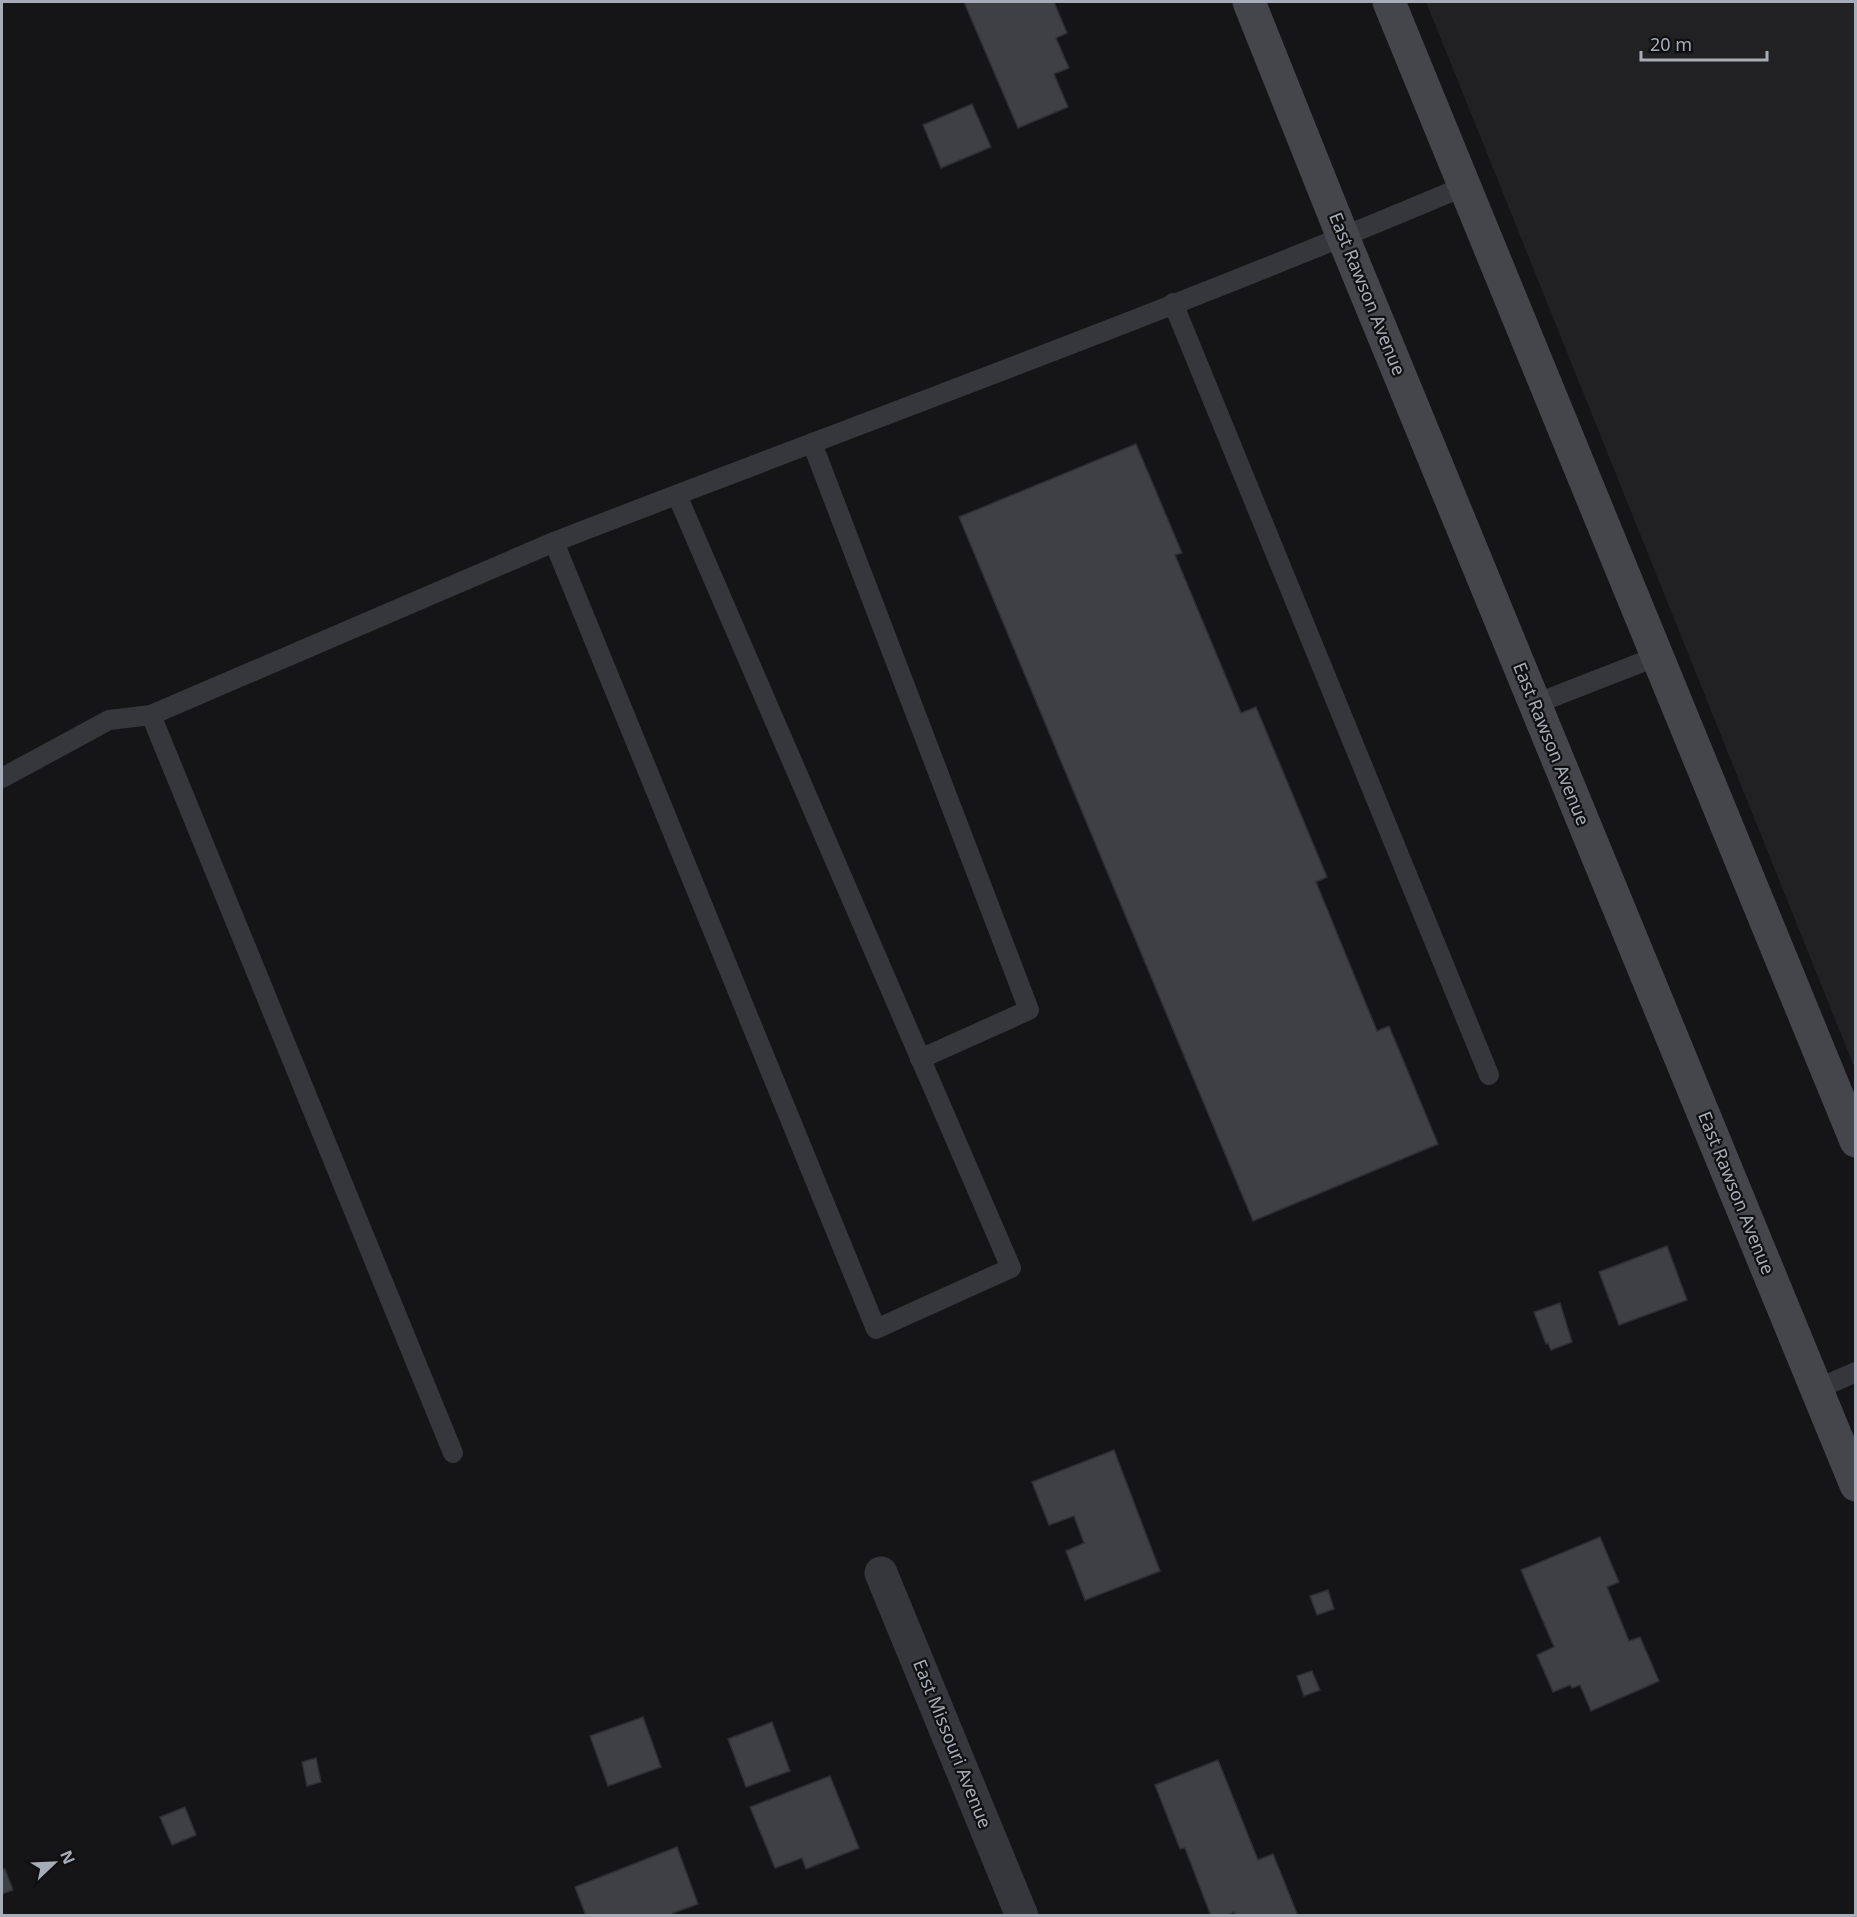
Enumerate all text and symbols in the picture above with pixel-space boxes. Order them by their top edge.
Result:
scale bar [1641,24,1767,62]
text: 20 m [1650,32,1692,56]
street label: East Rawson Avenue [1324,209,1412,379]
street label: East Rawson Avenue [1508,659,1596,829]
street label: East Rawson Avenue [1693,1108,1781,1278]
street label: East Missouri Avenue [908,1656,998,1832]
north arrow [24,1833,84,1893]
text: N [55,1847,80,1867]

